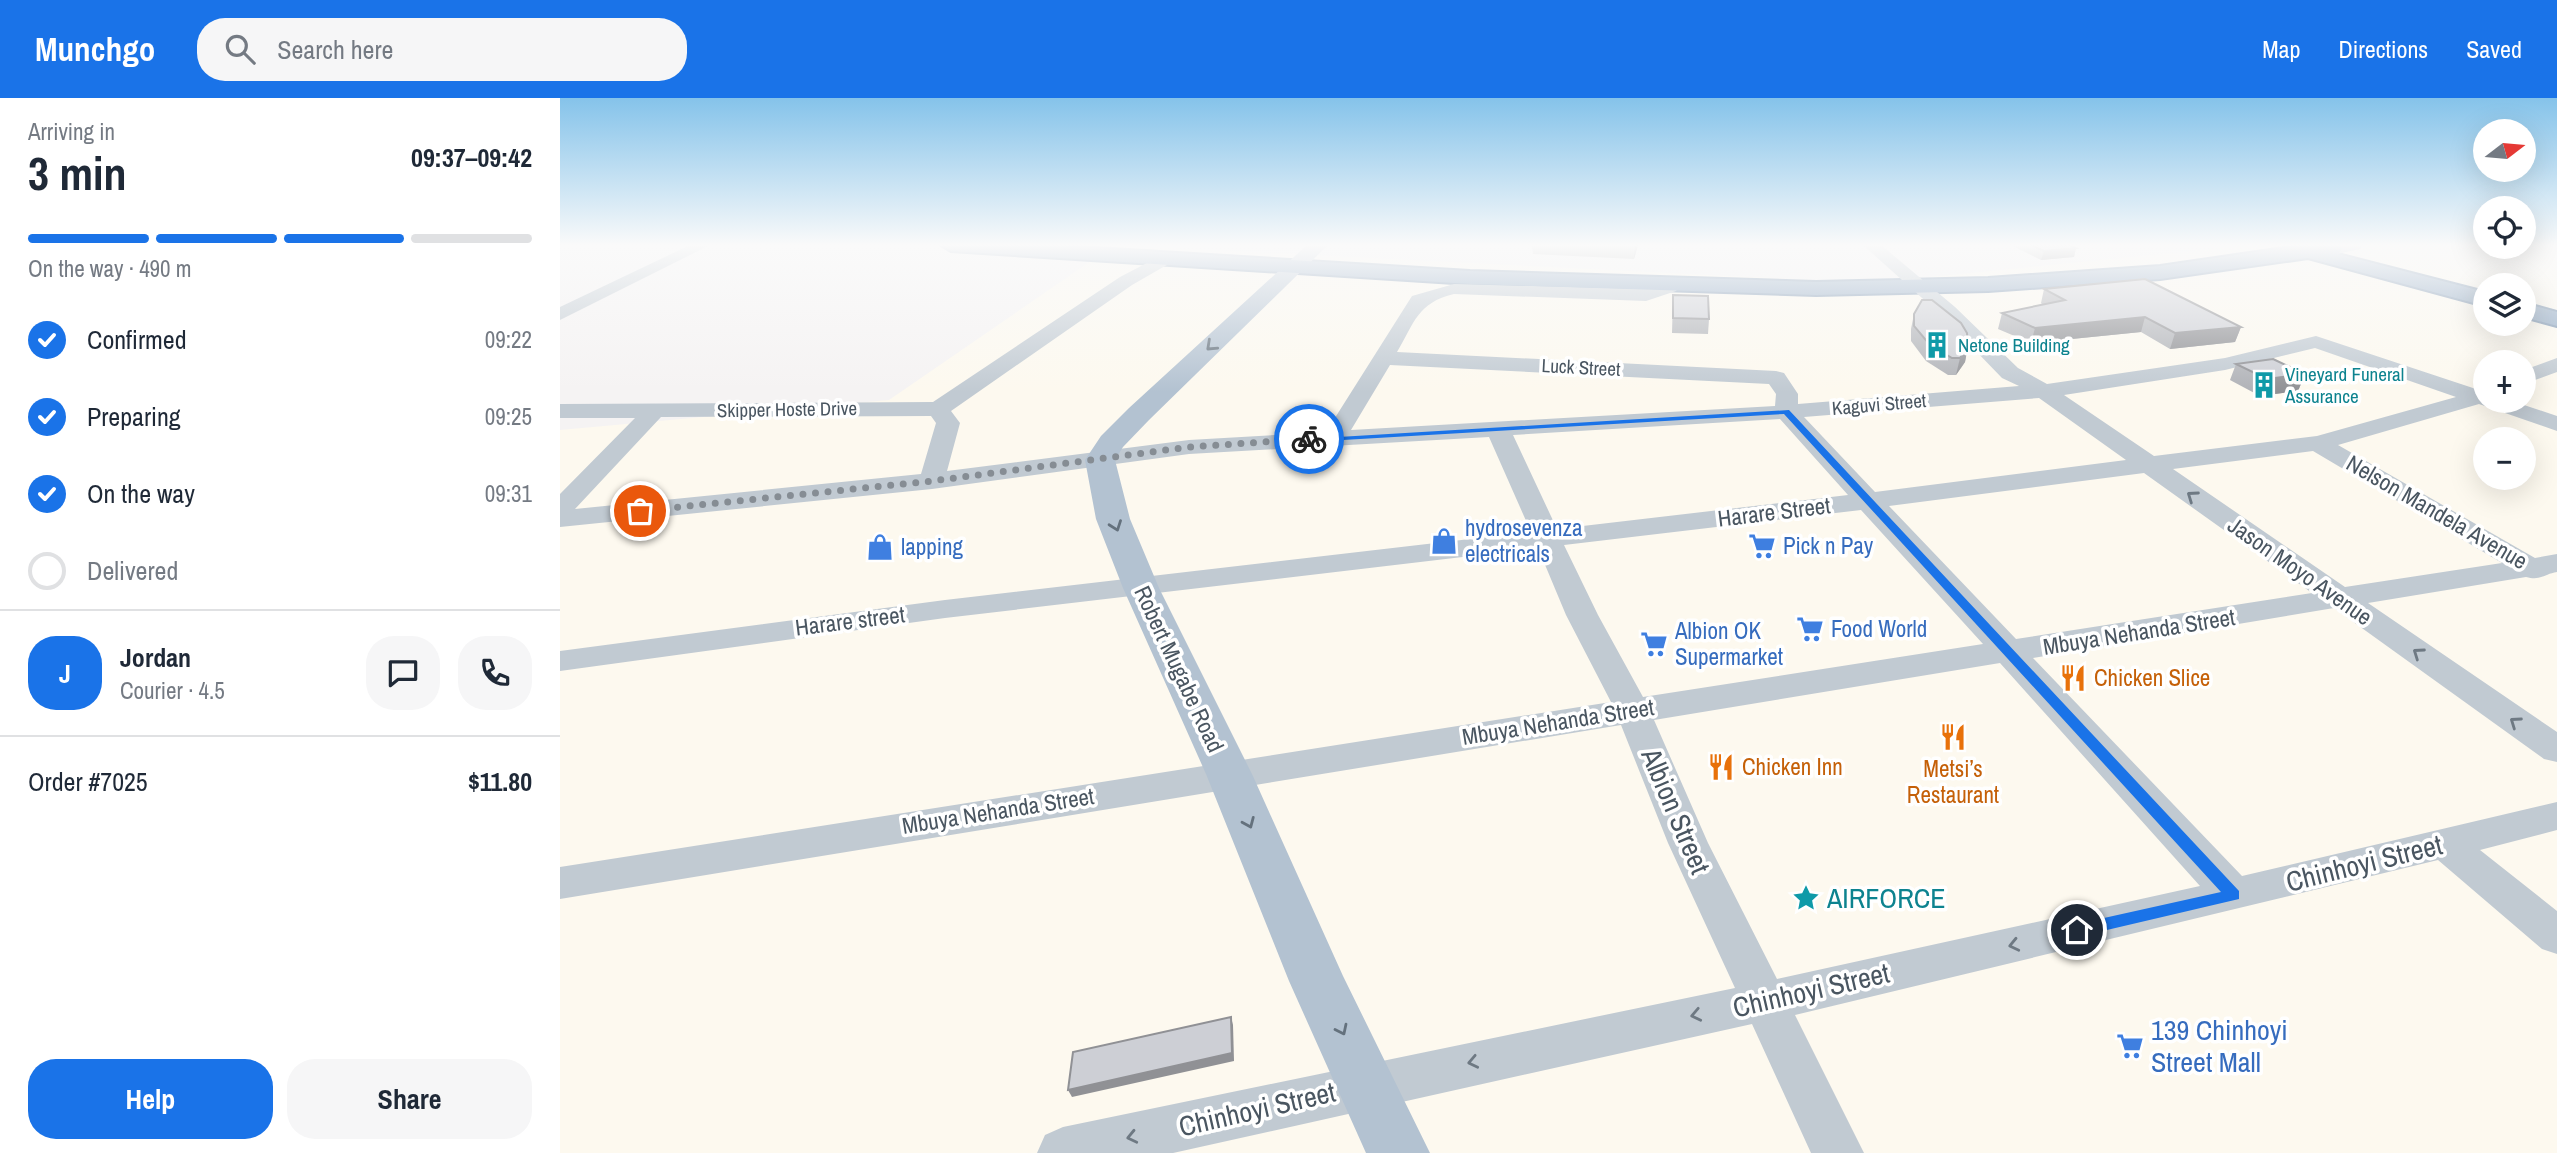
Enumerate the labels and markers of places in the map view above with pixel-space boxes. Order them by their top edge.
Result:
building icon: Netone Building [1922,330,1952,360]
place label: Netone Building [1958,332,2070,358]
place label: Vineyard Funeral Assurance [2284,361,2404,409]
building icon: Vineyard Funeral Assurance [2249,370,2279,400]
pin [610,481,670,541]
place label: hydrosevenza electricals [1465,512,1583,569]
shop icon: hydrosevenza electricals [1429,526,1459,556]
place label: Pick n Pay [1783,530,1874,561]
place label: lapping [901,531,963,562]
supermarket icon: Pick n Pay [1747,531,1777,561]
shop icon: lapping [865,532,895,562]
place label: Food World [1831,613,1927,644]
supermarket icon: Food World [1795,614,1825,644]
place label: Albion OK Supermarket [1674,615,1783,672]
supermarket icon: Albion OK Supermarket [1639,629,1669,659]
place label: Chicken Slice [2094,662,2210,693]
restaurant icon: Chicken Slice [2058,663,2088,693]
restaurant icon: Metsi’s Restaurant [1938,722,1968,752]
place label: Chicken Inn [1742,751,1843,782]
restaurant icon: Chicken Inn [1706,752,1736,782]
place label: Metsi’s Restaurant [1907,753,1999,810]
place label: AIRFORCE [1826,879,1946,917]
place icon: AIRFORCE [1791,883,1821,913]
pin [2047,900,2107,960]
place label: 139 Chinhoyi Street Mall [2151,1011,2288,1081]
supermarket icon: 139 Chinhoyi Street Mall [2115,1031,2145,1061]

